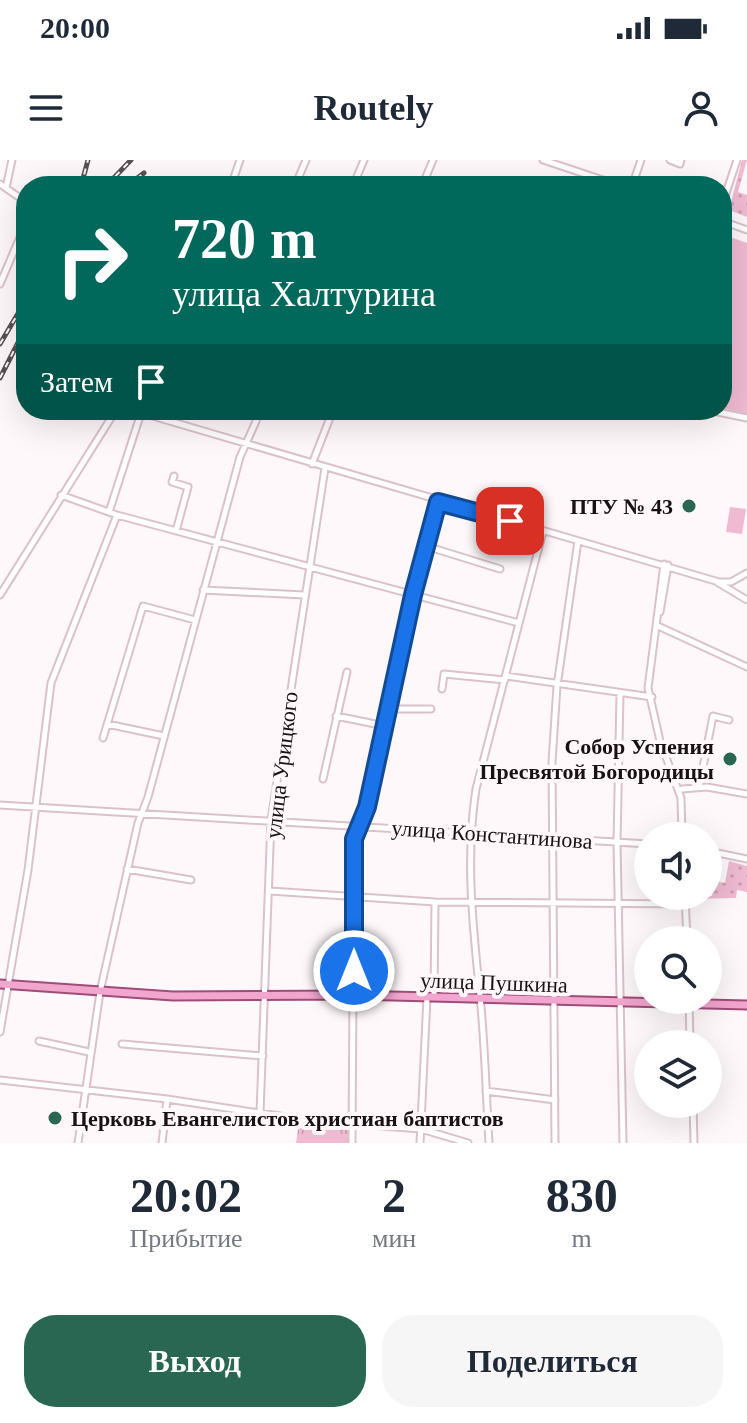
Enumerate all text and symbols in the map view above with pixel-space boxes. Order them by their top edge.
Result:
text: 20:00 [40,11,110,44]
icon: menu [24,86,68,130]
icon: person [679,86,723,130]
text: Routely [314,88,434,128]
icon: right [40,208,144,312]
text: 720 m [172,208,317,270]
text: улица Халтурина [172,274,436,314]
icon: arrive [129,360,173,404]
text: Затем [40,365,113,398]
pin [476,487,544,555]
place label: ПТУ № 43 [570,494,673,519]
marker: ПТУ № 43 [680,497,698,515]
icon: arrive [488,499,532,543]
street label: улица Урицкого [260,690,303,840]
place label: Собор Успения Пресвятой Богородицы [479,734,714,784]
marker: Собор Успения Пресвятой Богородицы [721,750,739,768]
street label: улица Константинова [391,815,594,854]
map controls [634,822,722,1118]
button: sound [634,822,722,910]
button: search [634,926,722,1014]
position arrow [312,929,396,1013]
street label: улица Пушкина [420,967,568,998]
button: layers [634,1030,722,1118]
place label: Церковь Евангелистов христиан баптистов [71,1106,504,1131]
marker: Церковь Евангелистов христиан баптистов [46,1109,64,1127]
text: 20:02 [130,1169,242,1222]
text: 2 [382,1169,406,1222]
text: 830 [546,1169,618,1222]
text: Прибытие [129,1224,243,1253]
text: мин [372,1224,416,1253]
text: m [572,1224,592,1253]
button: Выход [24,1315,366,1407]
button: Поделиться [382,1315,723,1407]

